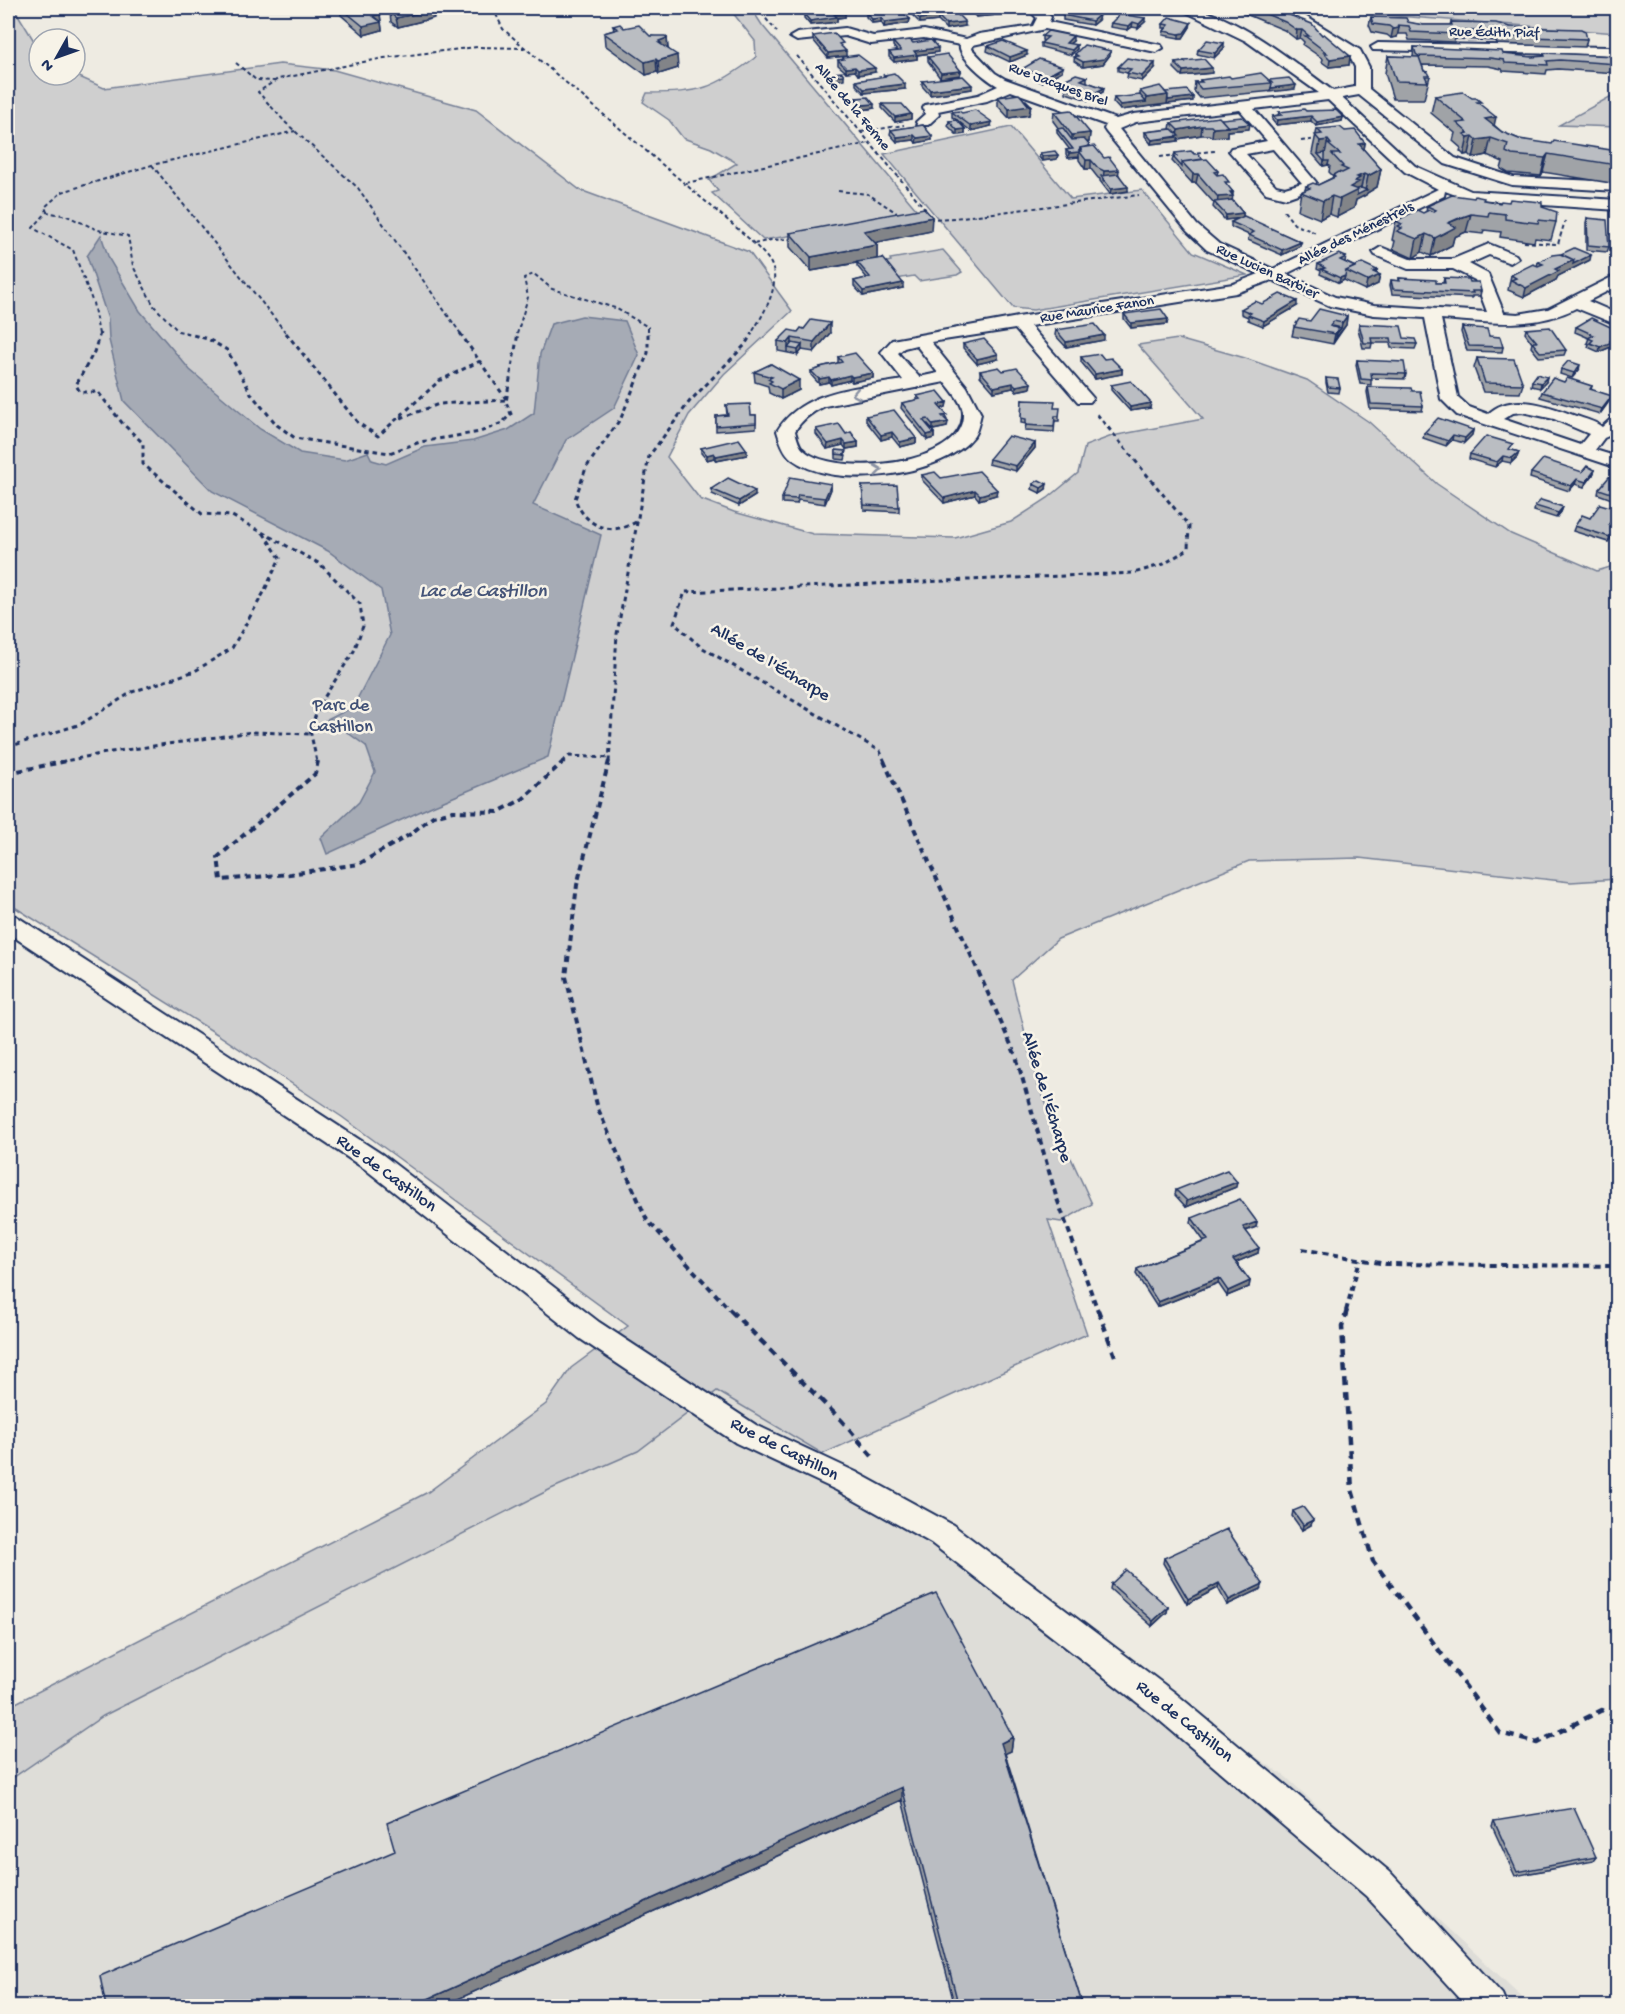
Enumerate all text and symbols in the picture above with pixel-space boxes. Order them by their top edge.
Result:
street label: Rue Édith Piaf [1449,23,1540,43]
north arrow [27,27,87,87]
text: N [37,54,59,75]
street label: Rue Jacques Brel [1006,59,1110,111]
street label: Allée de la Ferme [810,60,894,155]
street label: Allée des Ménestrels [1295,198,1417,270]
street label: Rue Lucien Barbier [1213,240,1323,304]
street label: Rue Maurice Fanon [1039,292,1155,328]
one-way arrow [852,386,862,399]
one-way arrow [874,465,883,477]
water label: Lac de Castillon [419,581,547,604]
street label: Allée de l'Écharpe [706,619,834,707]
park label: Parc de Castillon [309,696,373,738]
street label: Allée de l'Écharpe [1016,1029,1076,1166]
street label: Rue de Castillon [332,1131,441,1218]
street label: Rue de Castillon [726,1414,842,1487]
street label: Rue de Castillon [1131,1676,1237,1768]

